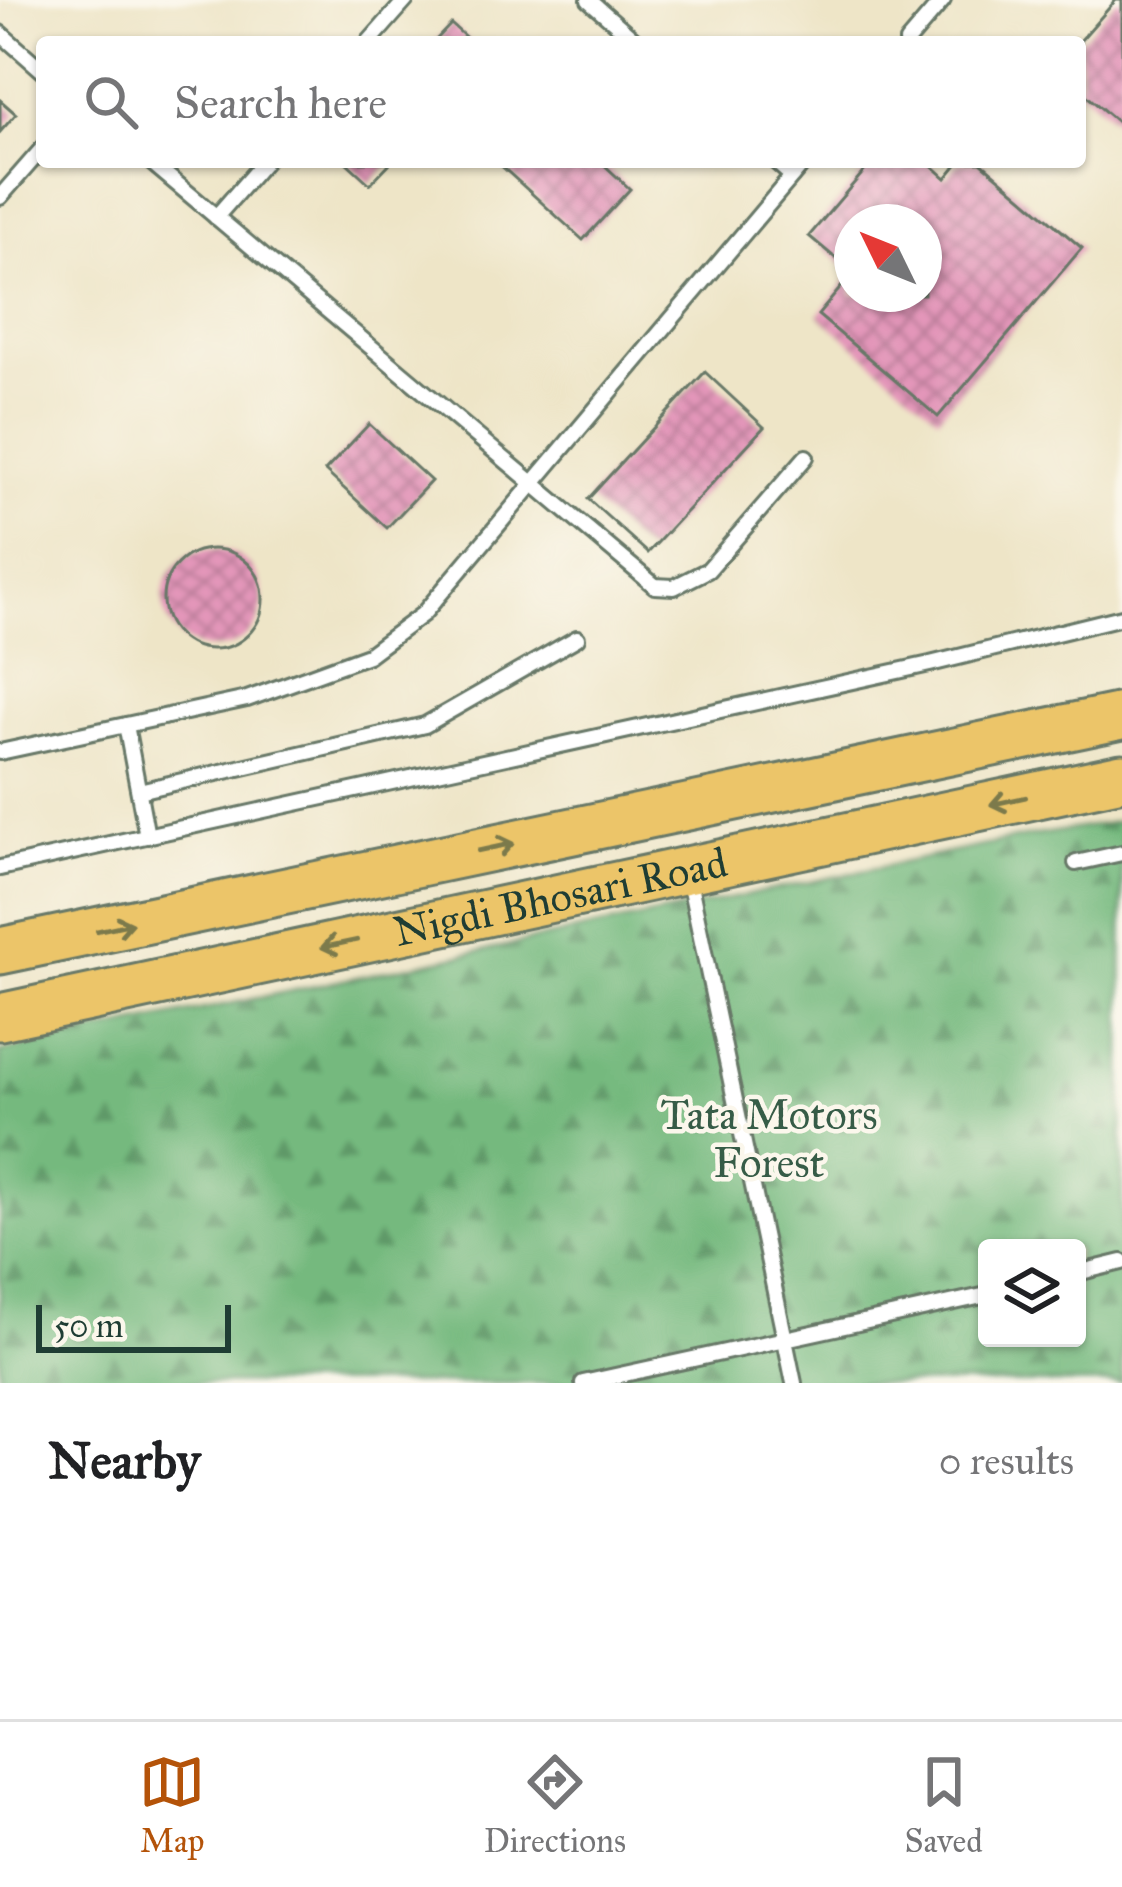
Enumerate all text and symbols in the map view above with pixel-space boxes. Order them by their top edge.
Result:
search box [36,36,1086,168]
icon: search [78,69,144,135]
text: Search here [174,75,387,130]
north arrow [834,204,942,312]
one-way arrow [989,791,1027,814]
one-way arrow [476,835,515,857]
street label: Nigdi Bhosari Road [389,836,732,958]
one-way arrow [94,915,133,937]
one-way arrow [320,934,358,957]
park label: Tata Motors Forest [660,1089,878,1189]
map controls [978,1239,1086,1347]
button: layers [978,1239,1086,1347]
scale bar [36,1299,231,1352]
text: 50 m [54,1306,123,1346]
text: Nearby [48,1430,200,1492]
text: 0 results [939,1437,1074,1485]
tab: Map [139,1749,205,1861]
tab: Directions [484,1749,626,1861]
tab: Saved [904,1749,983,1861]

